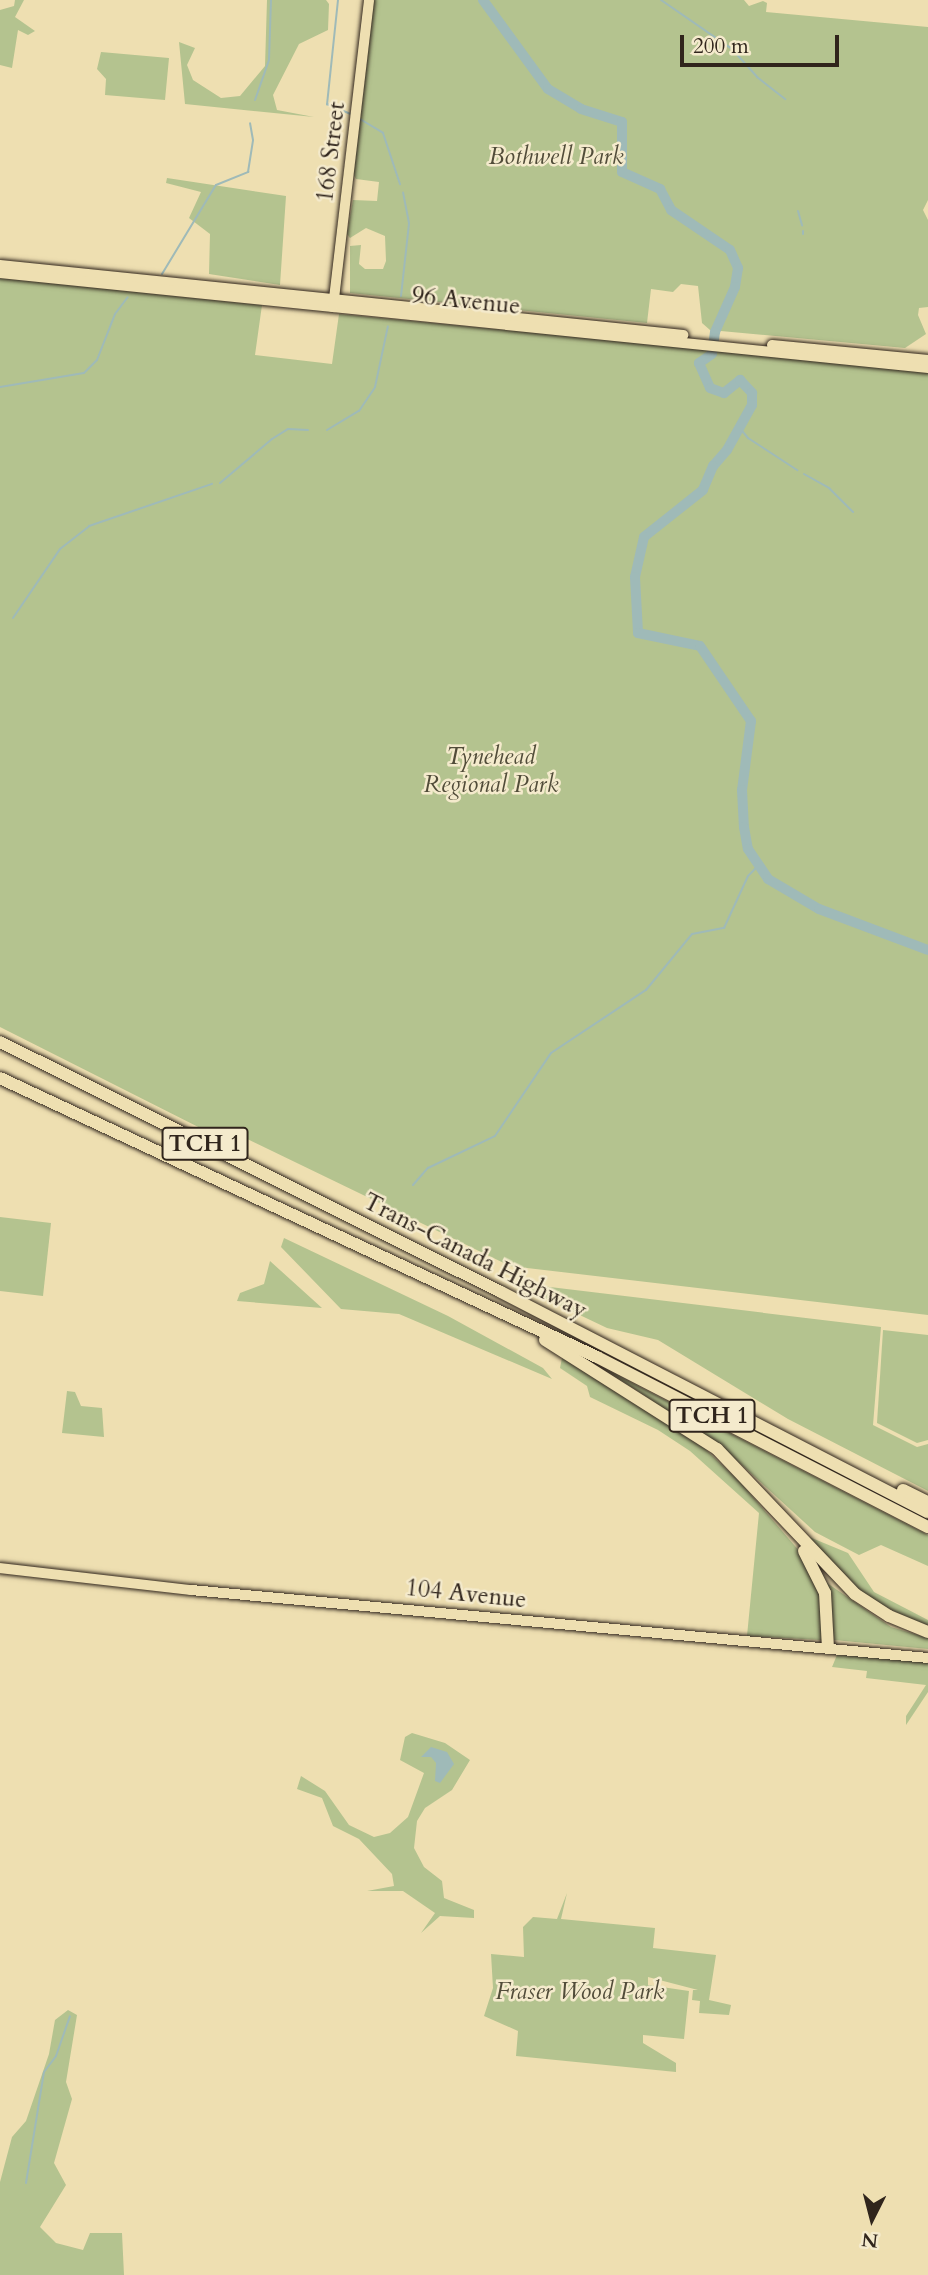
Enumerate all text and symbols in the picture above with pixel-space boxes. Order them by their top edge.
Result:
scale bar [683,21,842,65]
text: 200 m [693,32,749,61]
street label: 168 Street [311,100,351,204]
park label: Bothwell Park [488,143,624,171]
street label: 96 Avenue [410,281,522,321]
park label: Tynehead Regional Park [423,743,559,799]
road number: TCH 1 [161,1124,249,1163]
street label: Trans-Canada Highway [358,1187,592,1325]
road number: TCH 1 [668,1396,756,1436]
street label: 104 Avenue [404,1573,528,1615]
park label: Fraser Wood Park [496,1978,664,2006]
north arrow [837,2184,907,2254]
text: N [860,2226,879,2254]

